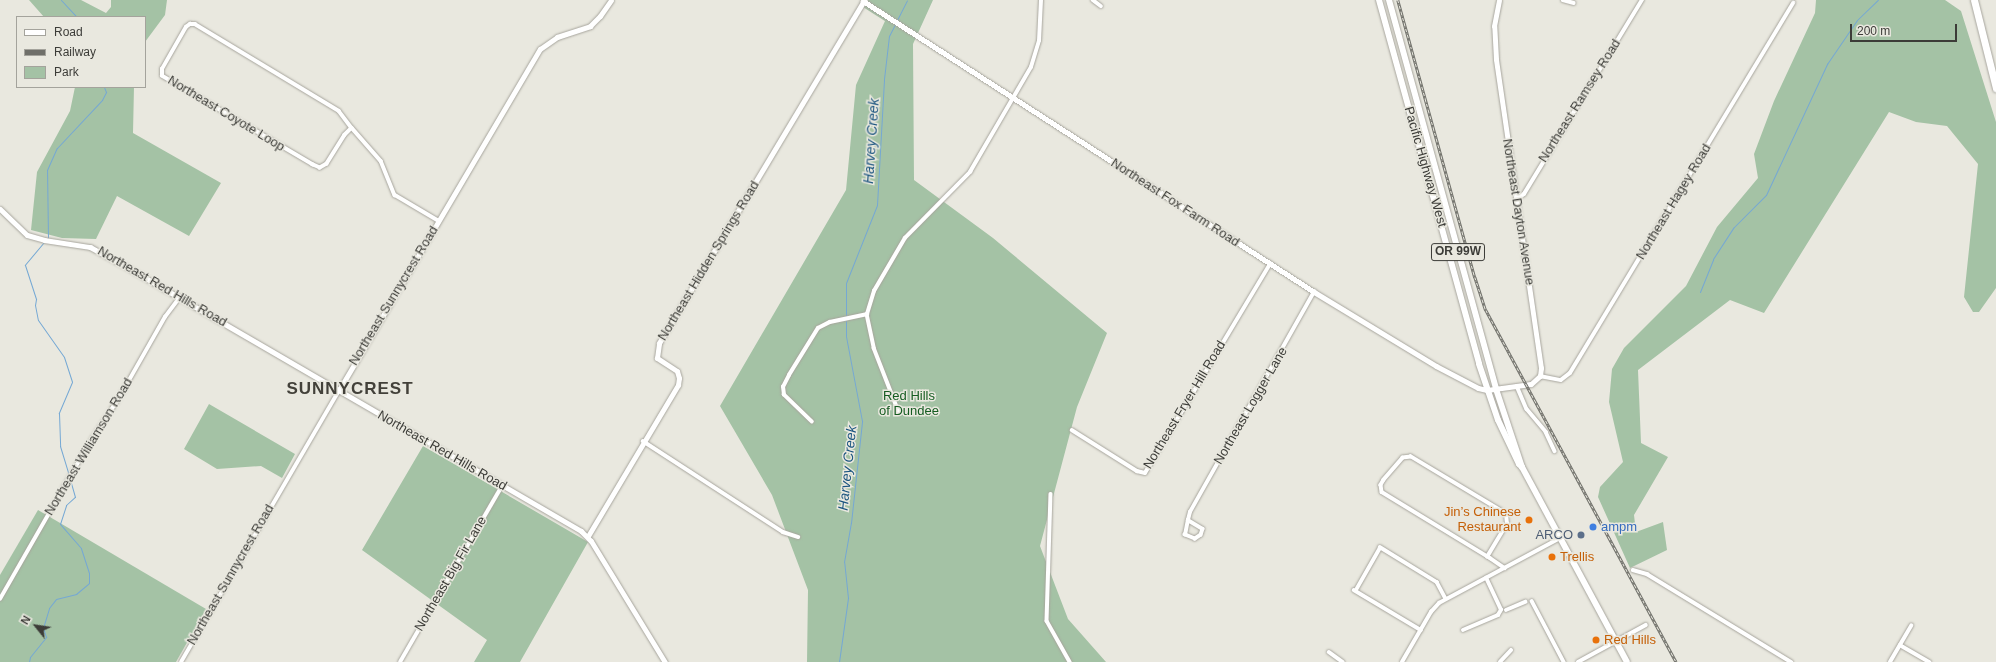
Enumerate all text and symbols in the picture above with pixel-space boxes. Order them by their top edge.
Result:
legend [16,16,146,88]
scale bar [1852,16,1959,42]
text: 200 m [1857,24,1890,38]
text: Road [54,25,83,39]
street label: Northeast Ramsey Road [1536,37,1624,165]
text: Railway [54,45,96,59]
text: Park [54,65,79,79]
street label: Northeast Coyote Loop [165,73,287,155]
water label: Harvey Creek [860,98,882,184]
street label: Pacific Highway West [1400,105,1450,229]
street label: Northeast Dayton Avenue [1499,137,1537,287]
street label: Northeast Hagey Road [1633,141,1715,263]
street label: Northeast Fox Farm Road [1108,156,1242,250]
street label: Northeast Hidden Springs Road [655,178,763,344]
street label: Northeast Sunnycrest Road [346,224,442,368]
road number: OR 99W [1430,242,1486,262]
street label: Northeast Red Hills Road [95,244,229,330]
street label: Northeast Fryer Hill Road [1141,338,1229,472]
street label: Northeast Logger Lane [1211,345,1291,467]
street label: Northeast Williamson Road [42,375,136,519]
district label: SUNNYCREST [286,379,414,399]
park label: Red Hills of Dundee [879,389,939,420]
street label: Northeast Red Hills Road [375,408,509,494]
water label: Harvey Creek [834,425,860,511]
street label: Northeast Sunnycrest Road [184,502,278,648]
place label: Jin’s Chinese Restaurant [1444,505,1521,536]
street label: Northeast Big Fir Lane [412,514,490,634]
marker: Jin’s Chinese Restaurant [1524,515,1534,525]
place label: ampm [1601,519,1637,535]
marker: ampm [1588,522,1598,532]
place label: ARCO [1535,527,1573,543]
marker: ARCO [1576,530,1586,540]
place label: Trellis [1560,549,1594,565]
marker: Trellis [1547,552,1557,562]
north arrow [16,606,56,646]
text: N [18,614,33,626]
place label: Red Hills [1604,632,1656,648]
marker: Red Hills [1591,635,1601,645]

